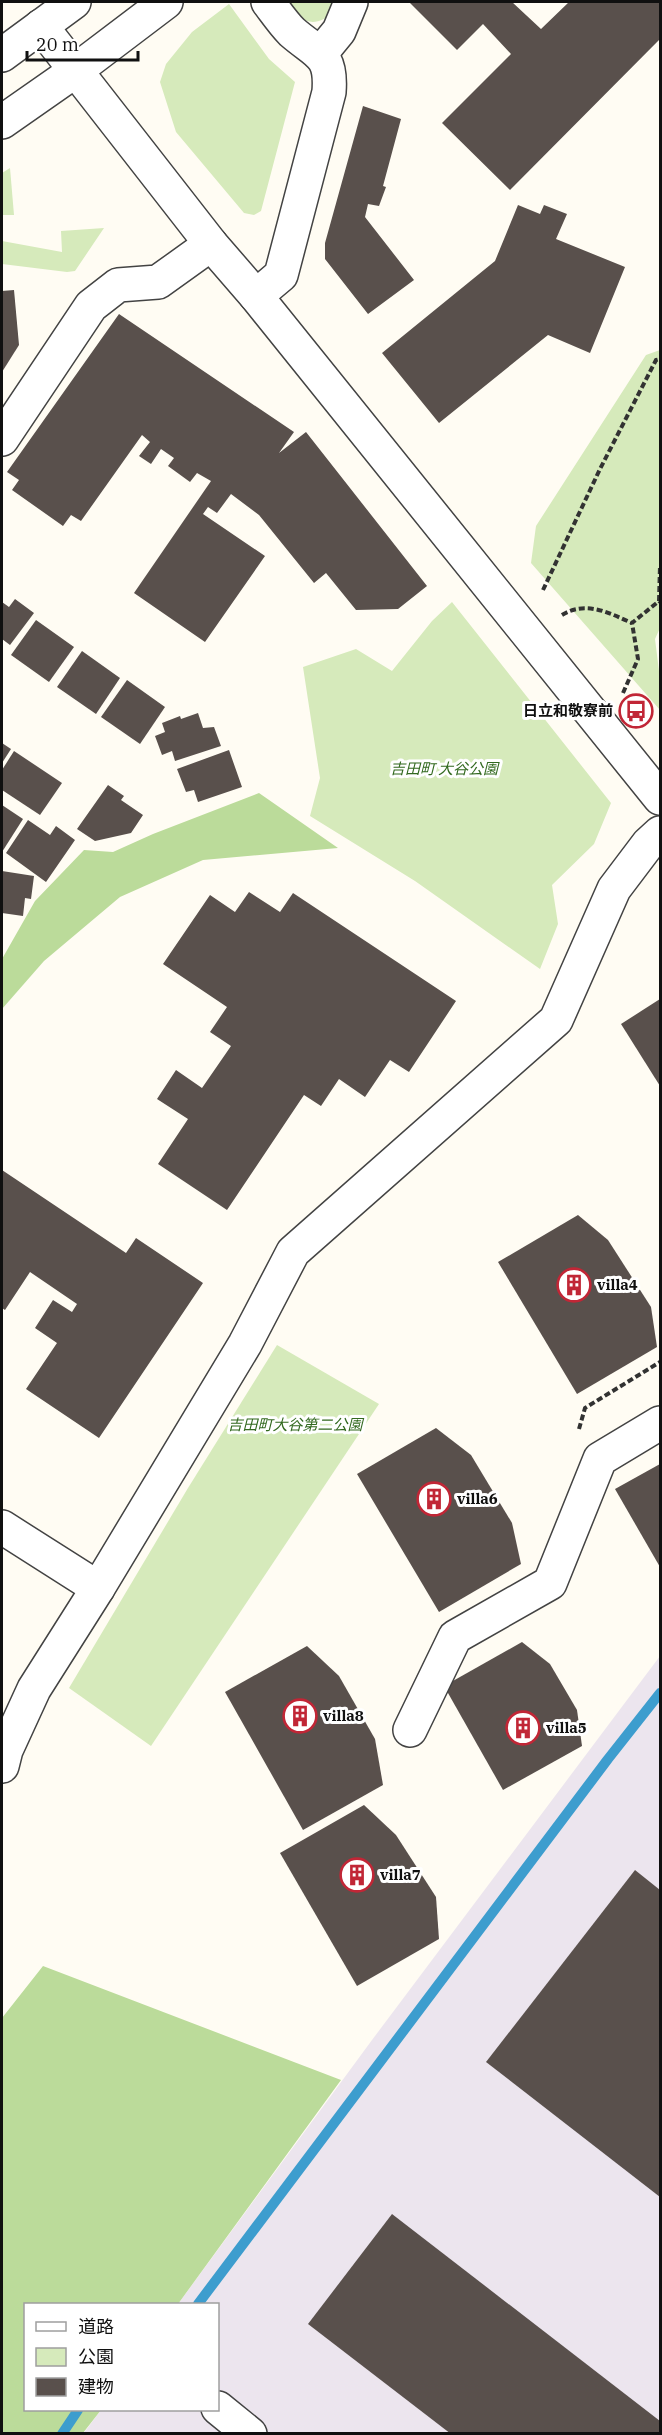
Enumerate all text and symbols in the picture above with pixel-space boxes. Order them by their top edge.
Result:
scale bar [27,24,138,62]
text: 20 m [36,33,79,56]
bus stop icon: 日立和敬寮前 [618,693,654,729]
place label: 日立和敬寮前 [523,701,613,720]
park label: 吉田町 大谷公園 [390,759,500,778]
building icon: villa4 [556,1267,592,1303]
place label: villa4 [597,1275,638,1294]
park label: 吉田町大谷第二公園 [227,1415,364,1434]
building icon: villa6 [416,1481,452,1517]
place label: villa6 [457,1489,498,1508]
building icon: villa8 [282,1698,318,1734]
place label: villa8 [323,1706,364,1725]
building icon: villa5 [505,1710,541,1746]
place label: villa5 [546,1718,587,1737]
building icon: villa7 [339,1857,375,1893]
place label: villa7 [380,1865,421,1884]
legend [24,2303,219,2411]
text: 道路 [78,2315,114,2338]
text: 公園 [78,2345,114,2368]
text: 建物 [78,2375,114,2398]

